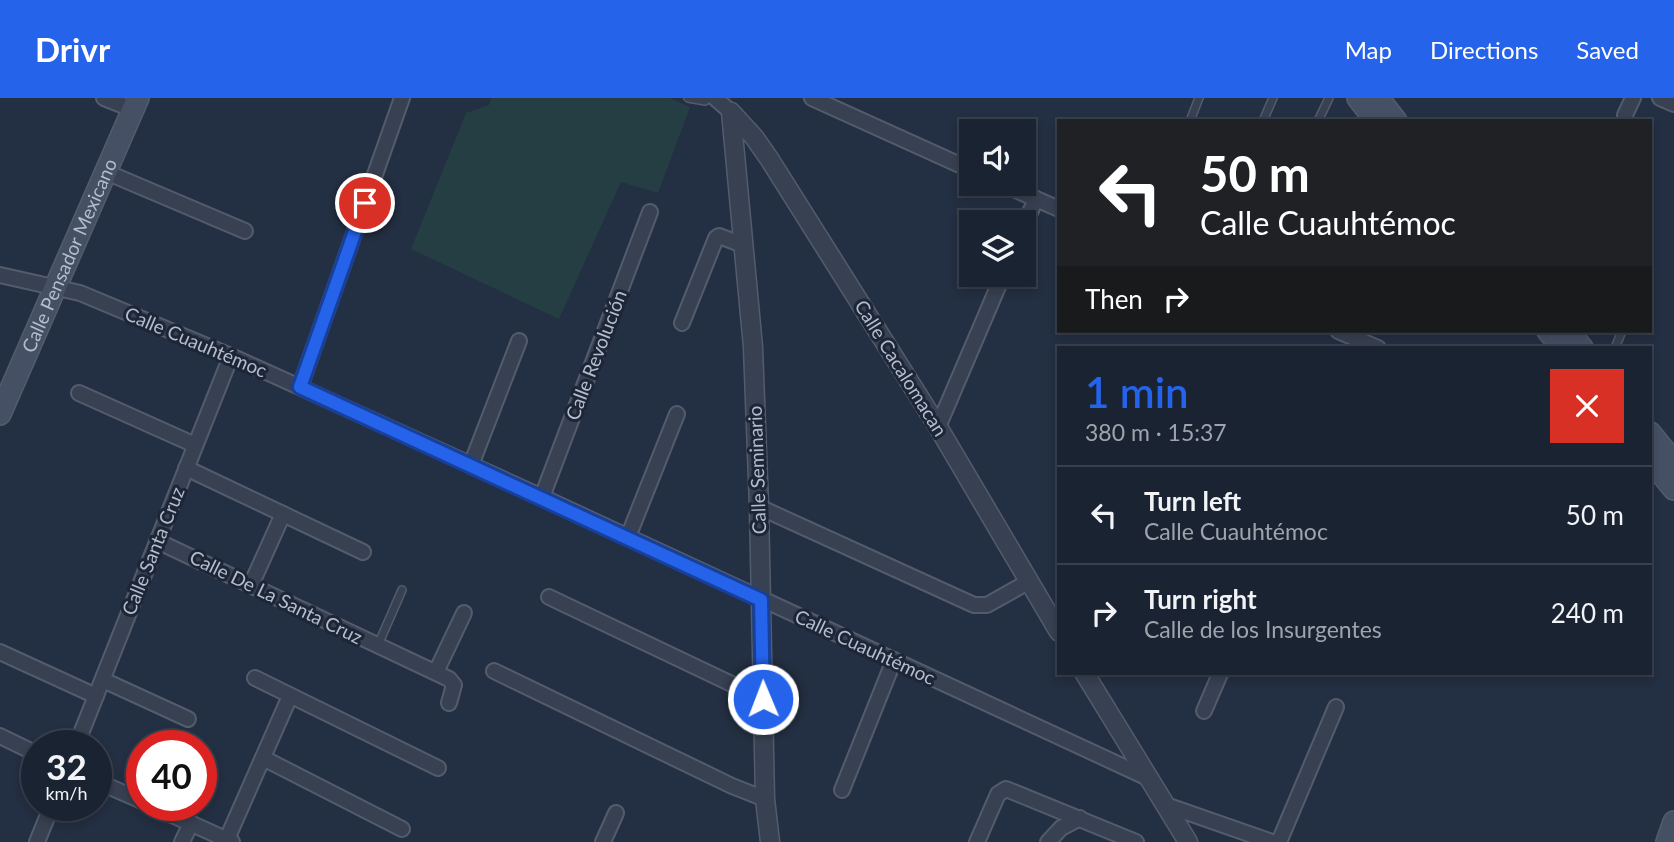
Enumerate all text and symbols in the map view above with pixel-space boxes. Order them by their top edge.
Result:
text: Drivr [35,29,110,69]
text: Map [1345,35,1392,64]
text: Directions [1430,35,1538,64]
text: Saved [1576,35,1639,64]
map controls [959,119,1036,287]
button: sound [959,119,1036,196]
text: 50 m [1200,144,1310,202]
icon: left [1085,147,1176,238]
street label: Calle Pensador Mexicano [16,155,121,356]
pin [335,173,395,233]
icon: arrive [346,184,384,222]
text: Calle Cuauhtémoc [1200,203,1456,242]
button: layers [959,210,1036,287]
icon: right [1157,280,1195,318]
text: Then [1085,283,1143,315]
street label: Calle Revolución [560,287,631,423]
street label: Calle Cacalomacan [850,295,953,440]
street label: Calle Cuauhtémoc [122,301,271,382]
text: 1 min [1085,367,1189,417]
button: close [1550,369,1624,443]
street label: Calle Seminario [743,405,770,535]
text: 380 m · 15:37 [1085,418,1227,446]
street label: Calle Santa Cruz [116,483,189,618]
text: Turn left [1144,485,1241,517]
icon: left [1085,496,1123,534]
text: 50 m [1566,499,1624,531]
text: Calle Cuauhtémoc [1144,517,1328,545]
street label: Calle De La Santa Cruz [186,545,366,648]
text: Turn right [1144,583,1257,615]
icon: right [1085,594,1123,632]
text: 240 m [1551,597,1624,629]
street label: Calle Cuauhtémoc [792,604,939,689]
text: Calle de los Insurgentes [1144,615,1382,643]
position arrow [726,662,800,736]
speed limit sign: 40 [126,730,217,821]
text: 32 [46,745,87,787]
text: km/h [45,782,88,804]

